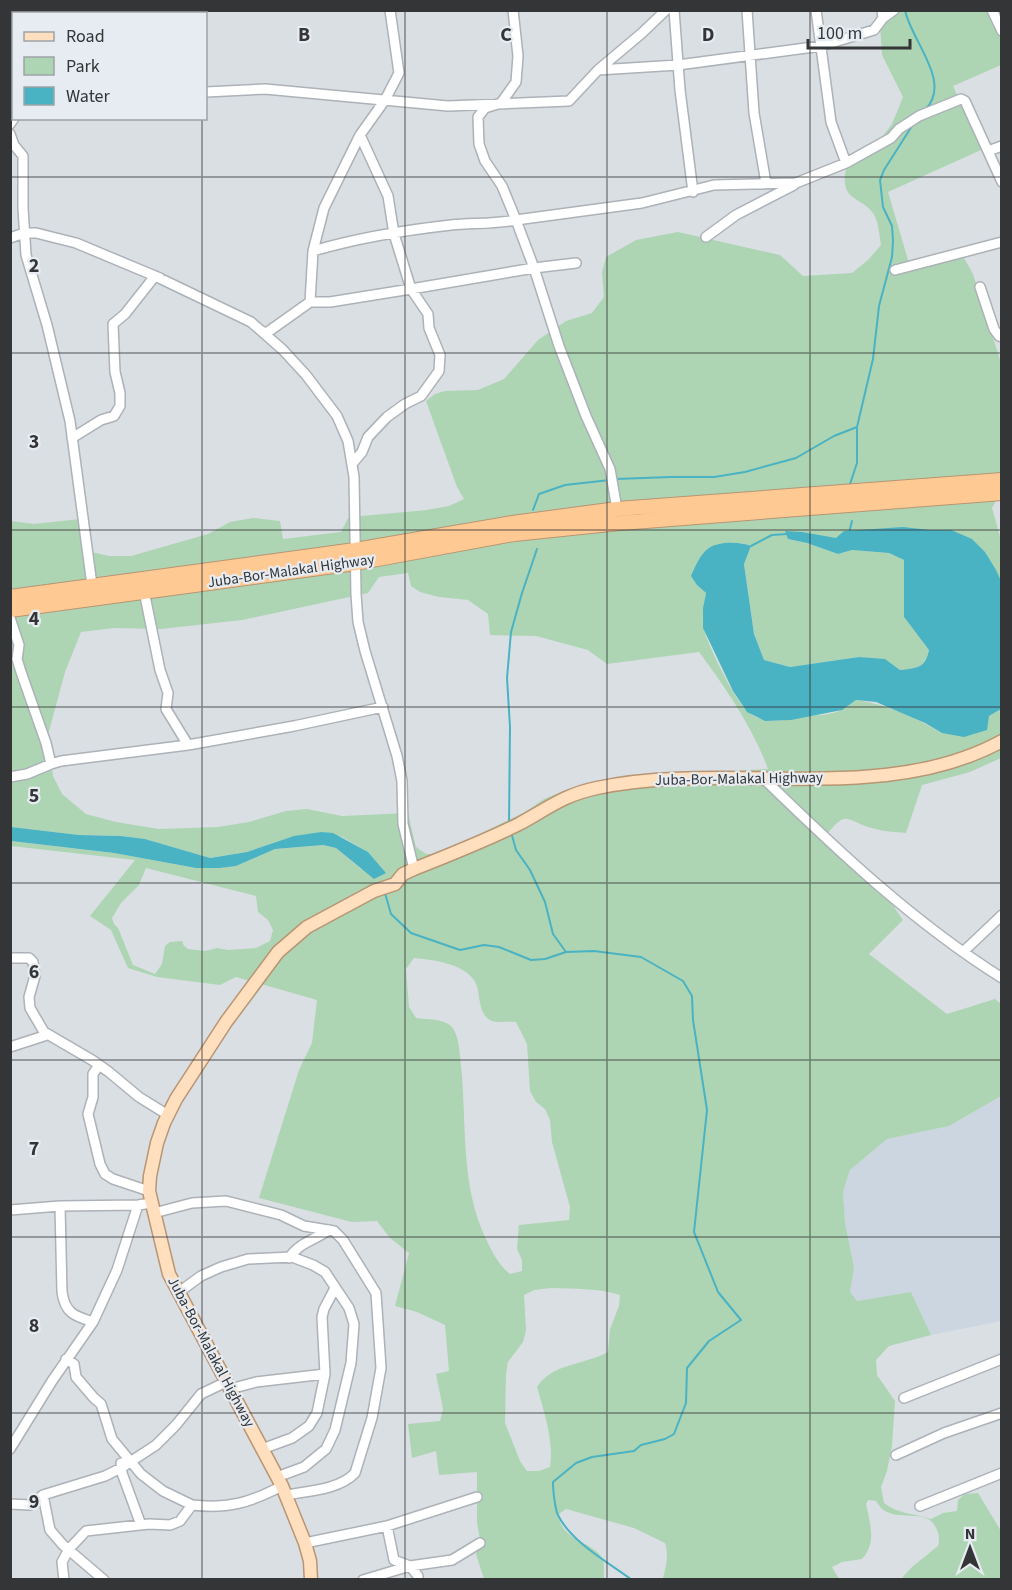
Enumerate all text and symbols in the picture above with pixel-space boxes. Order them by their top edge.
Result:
legend [12,12,207,120]
scale bar [808,12,910,50]
text: B [298,21,310,49]
text: C [500,21,512,49]
text: D [702,21,714,49]
text: 100 m [817,21,862,46]
text: Road [66,24,105,49]
text: Park [66,54,100,79]
text: Water [66,84,110,109]
text: 2 [29,252,39,280]
text: 3 [29,428,39,456]
street label: Juba-Bor-Malakal Highway [206,549,376,593]
text: 4 [29,605,40,633]
street label: Juba-Bor-Malakal Highway [655,767,823,791]
text: 5 [29,782,39,810]
text: 6 [29,958,39,986]
text: 7 [29,1135,39,1163]
street label: Juba-Bor-Malakal Highway [162,1273,260,1431]
text: 8 [29,1312,39,1340]
text: 9 [29,1488,39,1516]
north arrow [940,1518,1000,1578]
text: N [965,1523,975,1545]

